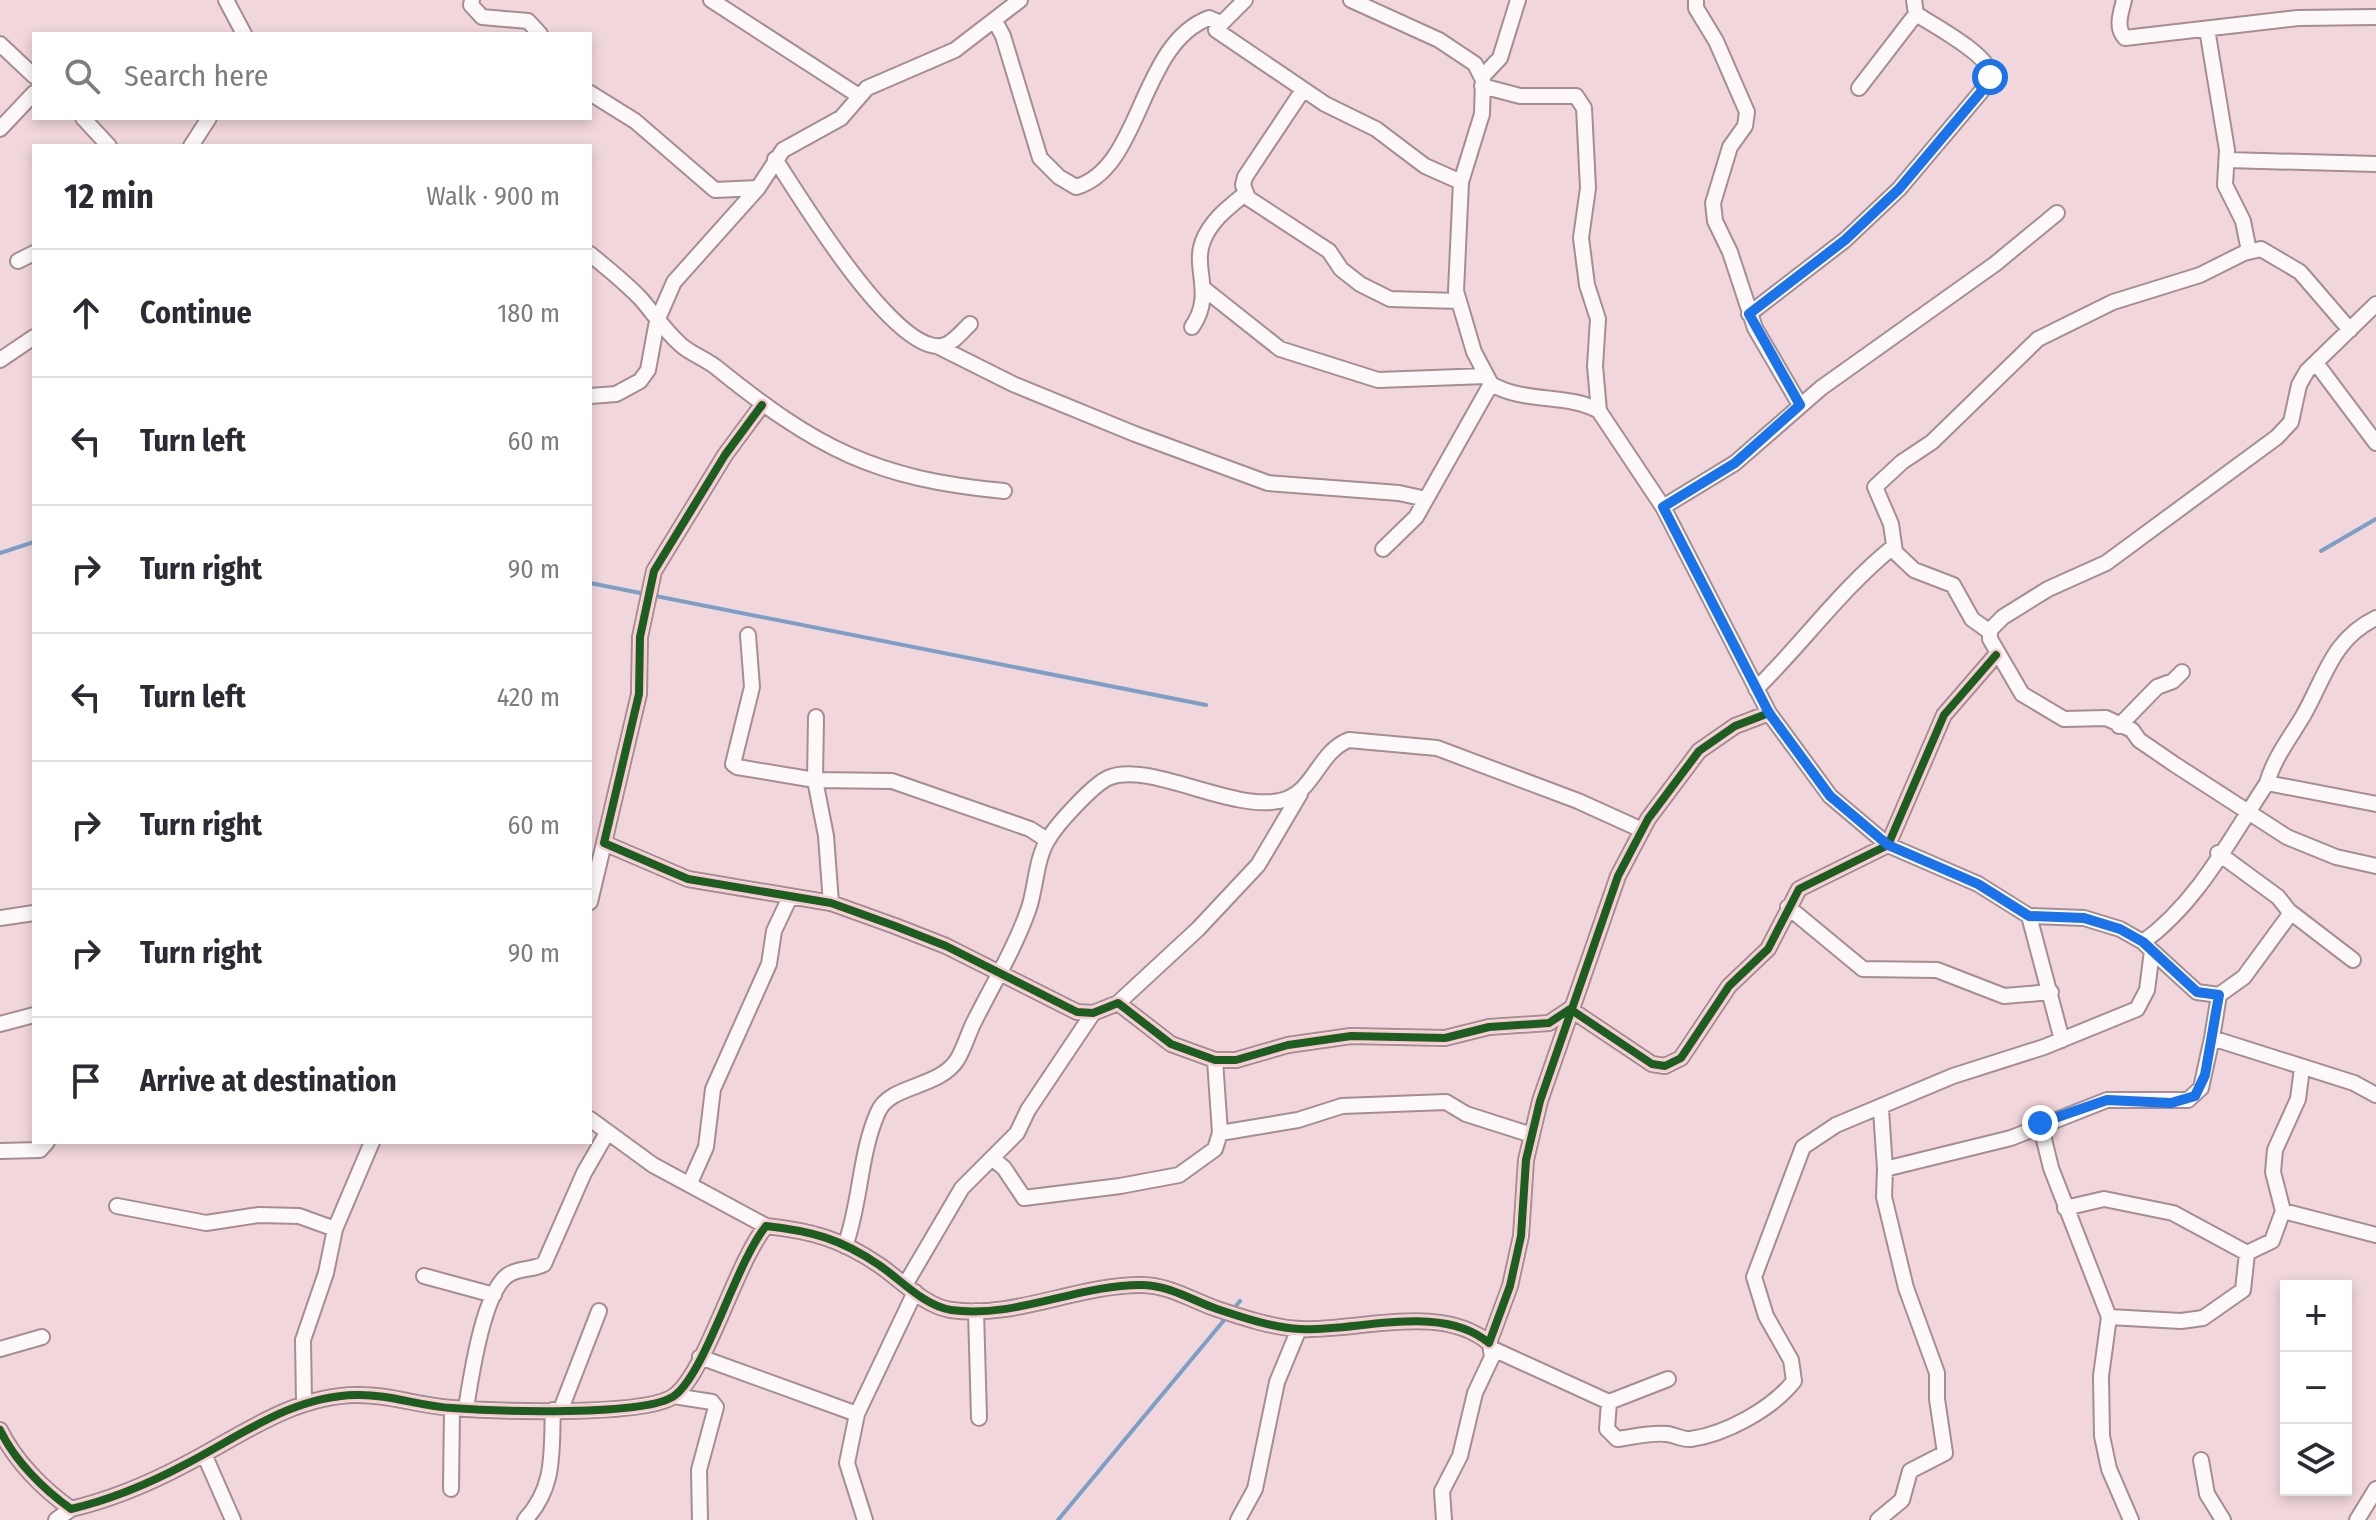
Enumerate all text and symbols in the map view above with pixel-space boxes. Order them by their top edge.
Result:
search box [32,32,592,120]
icon: search [60,54,104,98]
text: Search here [124,58,269,94]
route start [1972,59,2008,95]
text: 12 min [64,176,154,217]
text: Walk · 900 m [426,181,560,212]
icon: ahead [64,291,108,335]
text: Continue [140,295,252,331]
text: 180 m [497,298,560,329]
icon: left [64,419,108,463]
text: Turn left [140,423,246,459]
text: 60 m [507,426,560,457]
icon: right [64,547,108,591]
text: Turn right [140,551,262,587]
text: 90 m [508,554,560,585]
icon: left [64,675,108,719]
text: Turn left [140,679,246,715]
text: 420 m [497,682,560,713]
icon: right [64,803,108,847]
text: Turn right [140,807,262,843]
text: 60 m [507,810,560,841]
icon: right [64,931,108,975]
text: Turn right [140,935,262,971]
text: 90 m [508,938,560,969]
icon: arrive [64,1059,108,1103]
text: Arrive at destination [140,1063,397,1099]
route end [2022,1105,2058,1141]
map controls [2280,1280,2352,1496]
button: + [2280,1280,2352,1352]
button: − [2280,1352,2352,1424]
button: layers [2280,1424,2352,1496]

